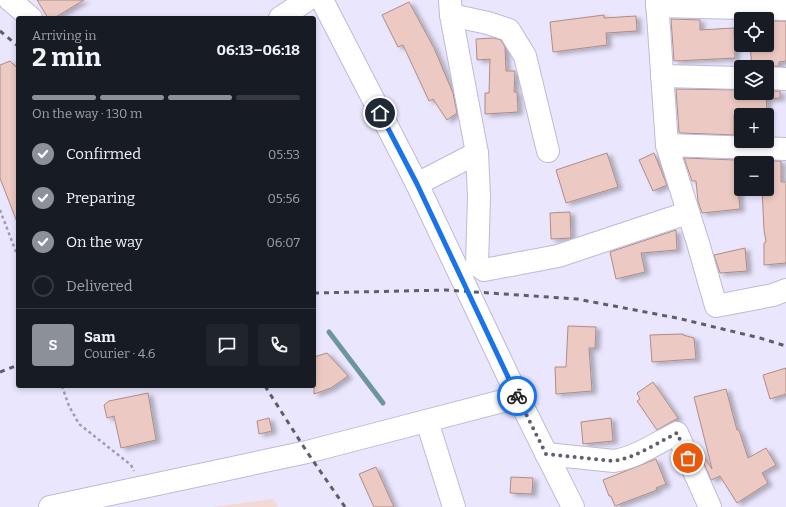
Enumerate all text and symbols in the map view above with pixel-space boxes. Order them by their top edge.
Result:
map controls [734,12,774,196]
button: locate [734,12,774,52]
text: Arriving in [32,28,97,43]
text: 06:13–06:18 [217,41,300,59]
text: 2 min [32,42,101,73]
button: layers [734,60,774,100]
pin [363,96,397,130]
icon: home [369,102,391,124]
text: On the way · 130 m [32,106,142,121]
button: + [734,108,774,148]
icon: check [32,143,54,165]
text: Confirmed [66,145,141,163]
text: 05:53 [268,147,300,162]
button: − [734,156,774,196]
icon: check [32,187,54,209]
text: Preparing [66,189,135,207]
text: 05:56 [267,191,300,206]
icon: check [32,231,54,253]
text: On the way [66,233,143,251]
text: 06:07 [266,235,300,250]
text: Delivered [66,277,133,295]
button: chat [206,324,248,366]
button: phone [258,324,300,366]
text: Sam [84,328,116,346]
text: S [48,336,58,354]
text: Courier · 4.6 [84,346,156,361]
courier [497,376,537,416]
icon: bike [506,385,528,407]
pin [671,441,705,475]
icon: bag [677,447,699,469]

